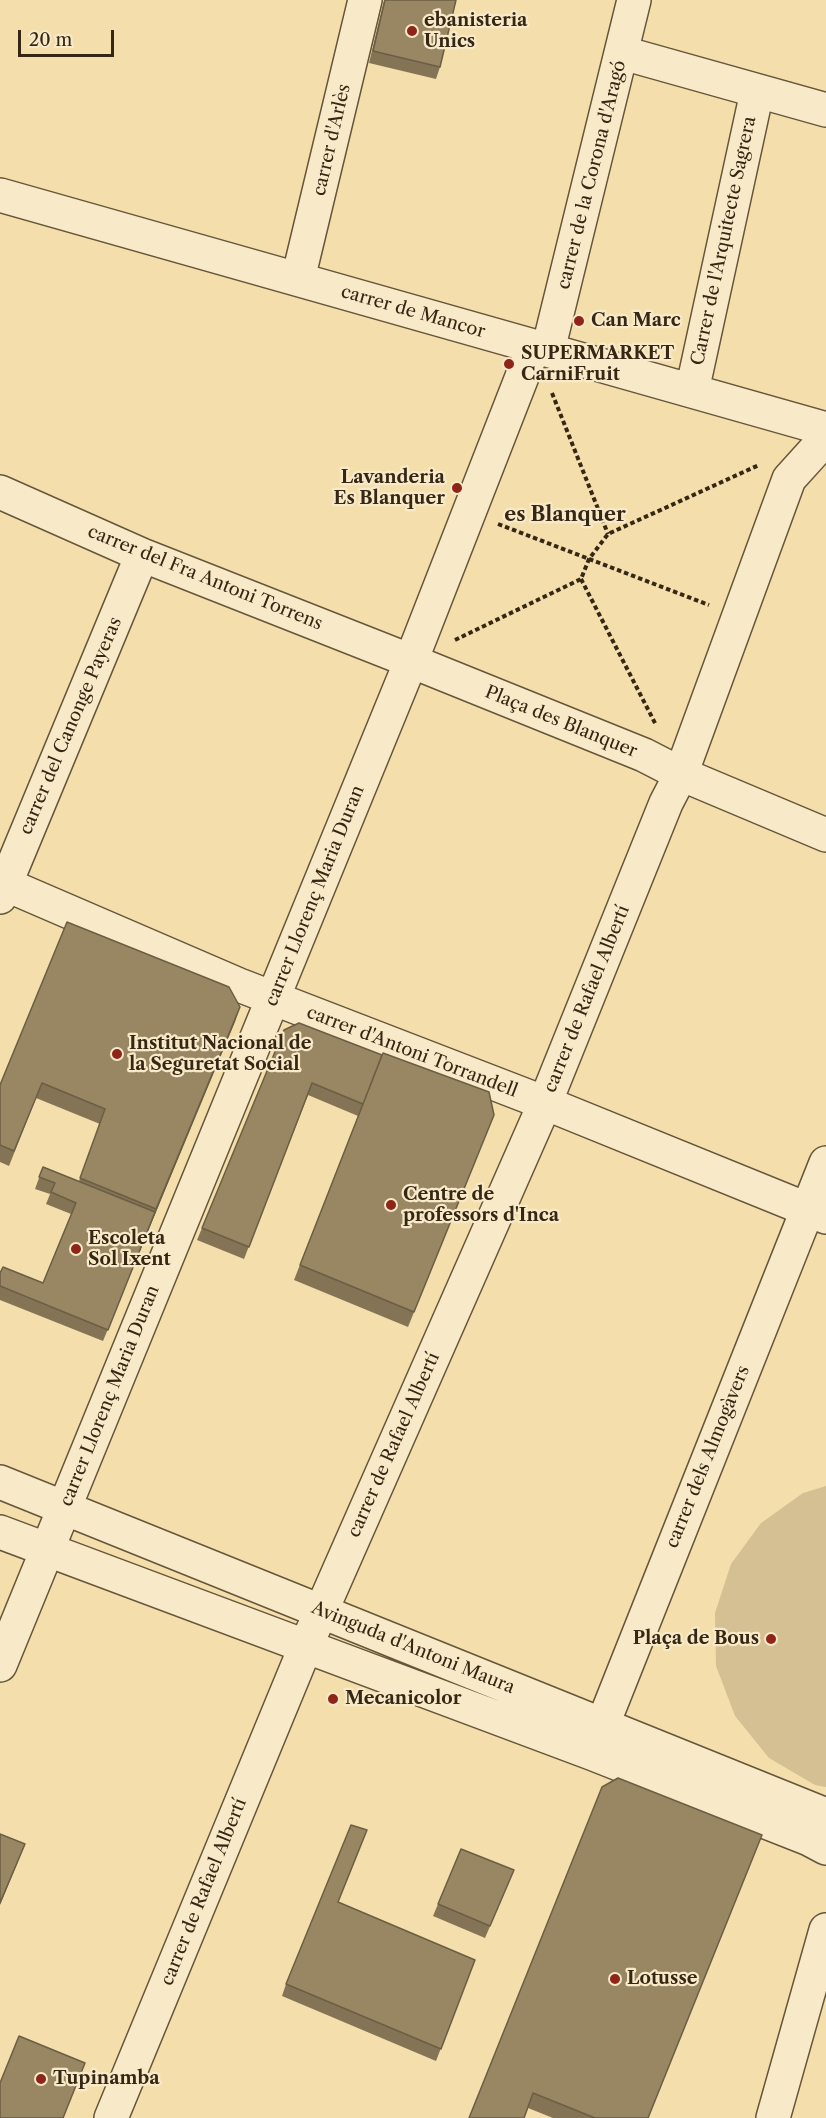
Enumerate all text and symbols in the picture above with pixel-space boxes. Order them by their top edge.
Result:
place label: ebanisteria Unics [424,10,528,52]
scale bar [21,18,117,56]
marker: ebanisteria Unics [405,24,419,38]
text: 20 m [29,29,72,51]
street label: carrer de la Corona d'Aragó [553,58,631,292]
street label: carrer d'Arlès [309,82,355,198]
street label: Carrer de l'Arquitecte Sagrera [687,114,761,368]
street label: carrer de Mancor [338,281,488,343]
place label: Can Marc [591,310,681,332]
marker: Can Marc [572,314,586,328]
place label: SUPERMARKET CarniFruit [521,343,674,386]
marker: SUPERMARKET CarniFruit [502,357,516,371]
place label: Lavanderia Es Blanquer [333,467,445,510]
marker: Lavanderia Es Blanquer [450,481,464,495]
district label: es Blanquer [504,503,626,527]
street label: carrer del Fra Antoni Torrens [84,521,326,635]
street label: carrer del Canonge Payeras [15,614,127,838]
street label: Plaça des Blanquer [482,682,640,762]
street label: carrer Llorenç Maria Duran [261,782,369,1010]
street label: carrer de Rafael Albertí [540,902,634,1096]
street label: carrer d'Antoni Torrandell [304,1002,520,1102]
place label: Institut Nacional de la Seguretat Social [129,1033,311,1076]
marker: Institut Nacional de la Seguretat Social [110,1047,124,1061]
place label: Centre de professors d'Inca [403,1184,559,1226]
marker: Centre de professors d'Inca [384,1198,398,1212]
place label: Escoleta Sol Ixent [88,1228,171,1270]
marker: Escoleta Sol Ixent [69,1242,83,1256]
street label: carrer Llorenç Maria Duran [56,1282,164,1510]
street label: carrer de Rafael Albertí [343,1349,445,1541]
street label: carrer dels Almogàvers [661,1363,755,1551]
street label: Avinguda d'Antoni Maura [308,1597,518,1699]
place label: Plaça de Bous [633,1628,759,1650]
marker: Plaça de Bous [764,1632,778,1646]
place label: Mecanicolor [345,1688,461,1710]
marker: Mecanicolor [326,1692,340,1706]
street label: carrer de Rafael Albertí [157,1795,251,1989]
place label: Lotusse [627,1968,698,1990]
marker: Lotusse [608,1972,622,1986]
place label: Tupinamba [53,2068,160,2090]
marker: Tupinamba [34,2072,48,2086]

